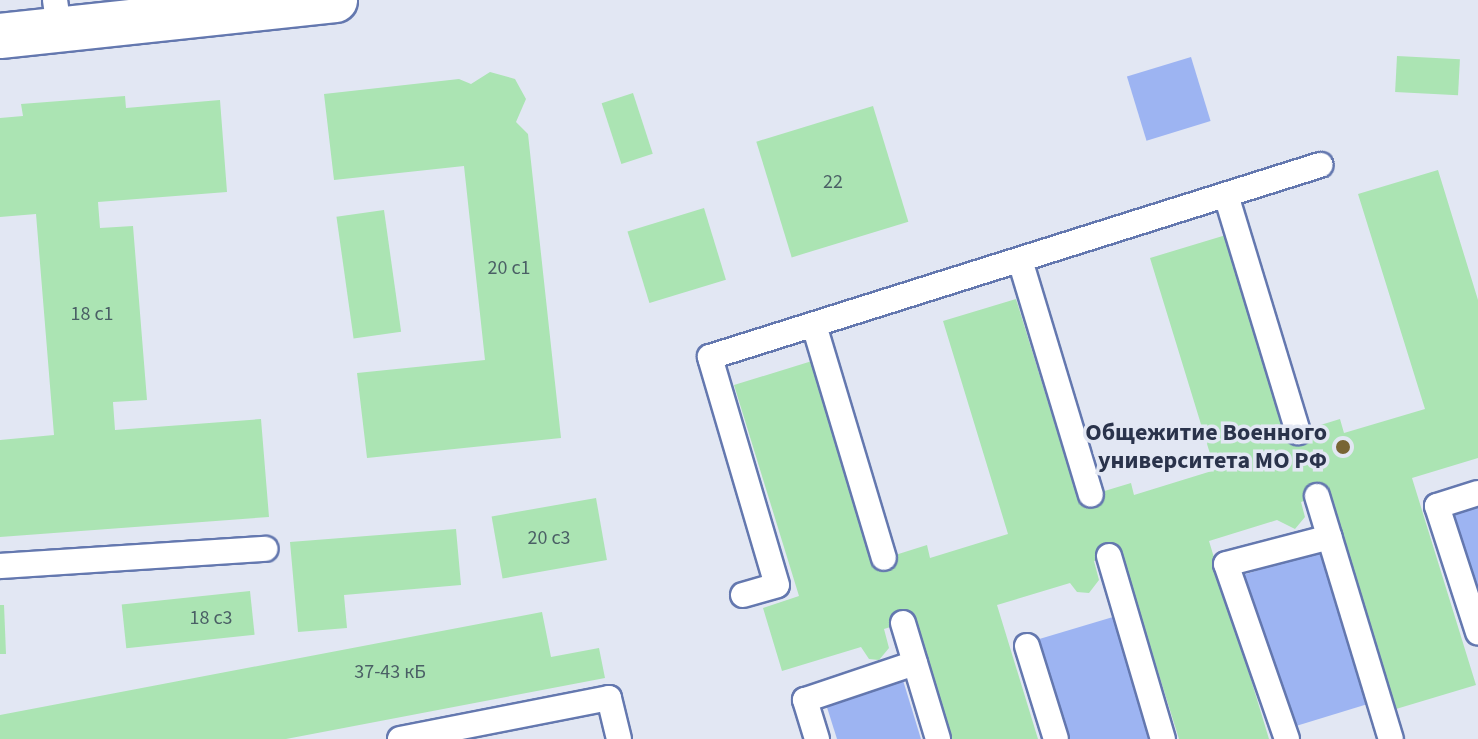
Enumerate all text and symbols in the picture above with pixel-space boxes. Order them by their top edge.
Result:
house number: 22 [823,170,843,194]
house number: 20 с1 [488,256,530,280]
house number: 18 с1 [71,302,113,326]
place label: Общежитие Военного университета МО РФ [1085,419,1327,475]
marker: Общежитие Военного университета МО РФ [1334,438,1352,456]
house number: 20 с3 [528,526,570,550]
house number: 18 с3 [190,606,232,630]
house number: 37-43 кБ [354,660,426,684]

